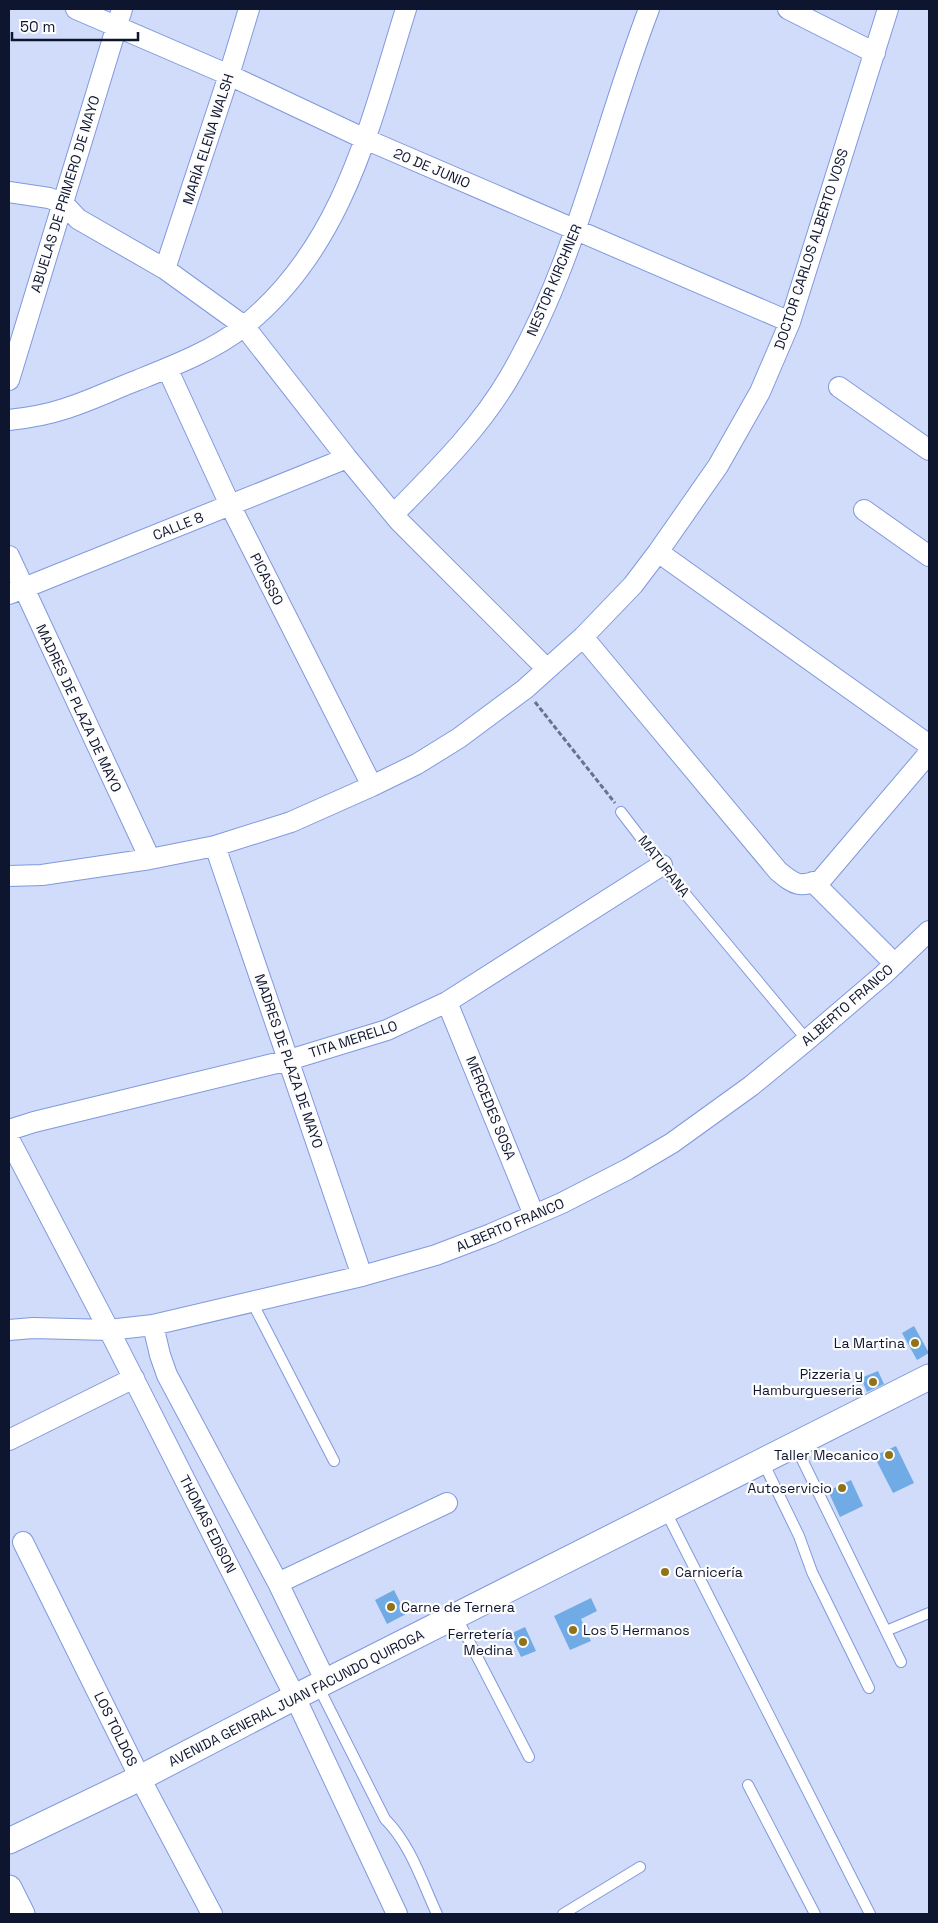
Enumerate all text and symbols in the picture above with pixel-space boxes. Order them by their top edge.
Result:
scale bar [12,10,139,42]
text: 50 m [20,17,55,36]
street label: MARÍA ELENA WALSH [178,71,238,207]
street label: ABUELAS DE PRIMERO DE MAYO [26,93,104,295]
street label: 20 DE JUNIO [391,144,473,192]
street label: DOCTOR CARLOS ALBERTO VOSS [770,146,852,352]
street label: NESTOR KIRCHNER [522,221,586,339]
street label: CALLE 8 [150,508,206,544]
street label: PICASSO [246,550,288,608]
street label: MADRES DE PLAZA DE MAYO [32,621,126,795]
street label: MATURANA [634,832,694,901]
street label: ALBERTO FRANCO [797,960,897,1050]
street label: MADRES DE PLAZA DE MAYO [251,971,327,1151]
street label: TITA MERELLO [306,1016,400,1062]
street label: MERCEDES SOSA [462,1053,520,1163]
street label: ALBERTO FRANCO [453,1194,567,1256]
place label: La Martina [834,1334,905,1352]
marker: La Martina [909,1337,921,1349]
place label: Pizzeria y Hamburgueseria [753,1365,863,1399]
marker: Pizzeria y Hamburgueseria [867,1376,879,1388]
place label: Taller Mecanico [774,1446,879,1464]
marker: Taller Mecanico [883,1449,895,1461]
street label: THOMAS EDISON [176,1472,240,1576]
place label: Autoservicio [747,1479,832,1497]
marker: Autoservicio [836,1482,848,1494]
place label: Carnicería [675,1563,743,1581]
marker: Carnicería [659,1566,671,1578]
place label: Carne de Ternera [401,1598,515,1616]
marker: Carne de Ternera [385,1601,397,1613]
place label: Los 5 Hermanos [583,1621,690,1639]
marker: Los 5 Hermanos [567,1624,579,1636]
street label: AVENIDA GENERAL JUAN FACUNDO QUIROGA [165,1625,427,1771]
place label: Ferretería Medina [448,1625,513,1659]
marker: Ferretería Medina [517,1636,529,1648]
street label: LOS TOLDOS [90,1689,142,1769]

